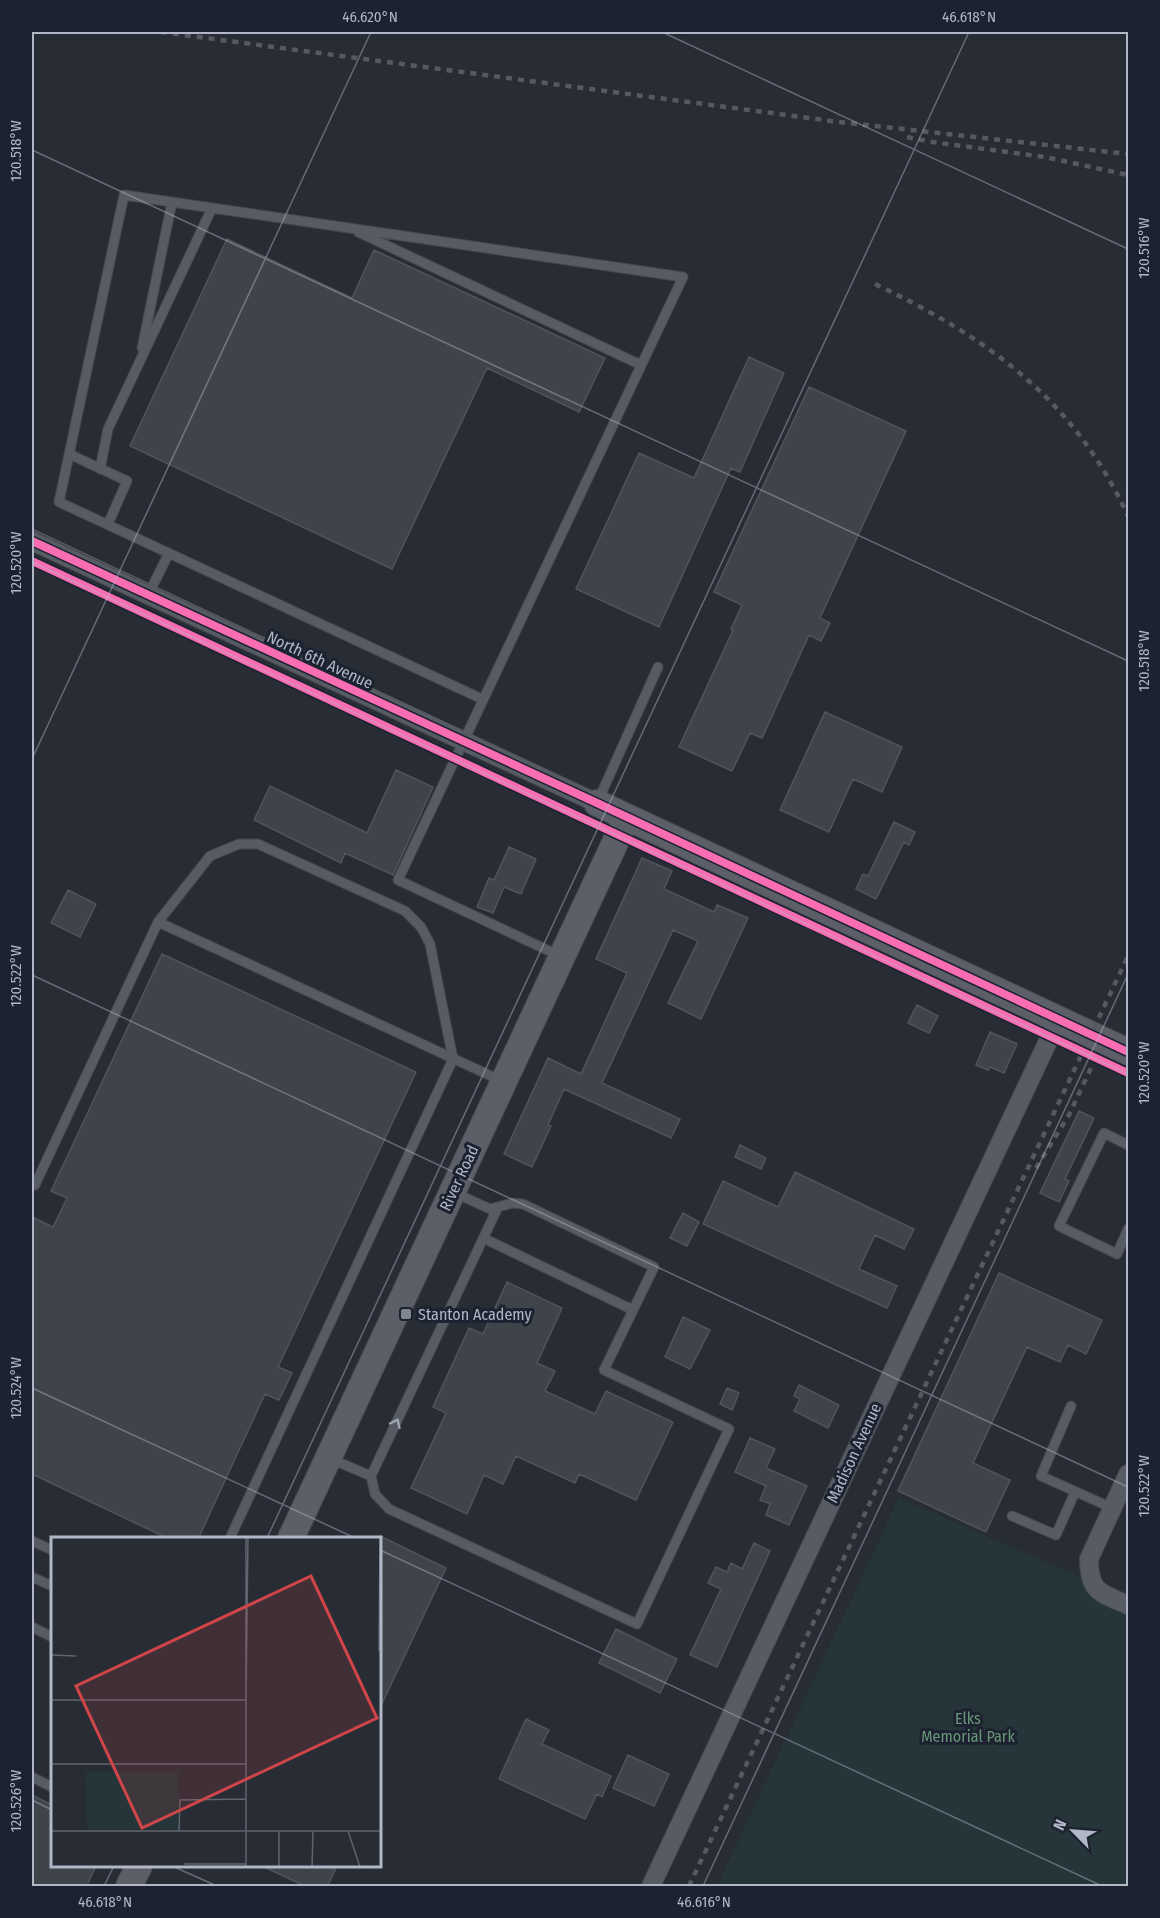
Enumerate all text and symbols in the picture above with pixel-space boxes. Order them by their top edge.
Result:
text: 46.620°N [342,8,398,26]
text: 46.618°N [942,8,996,26]
text: 120.518°W [7,120,25,182]
text: 120.516°W [1135,217,1153,279]
text: 120.520°W [7,531,25,595]
street label: North 6th Avenue [264,627,376,693]
text: 120.518°W [1135,630,1153,692]
text: 120.522°W [7,945,25,1007]
text: 120.520°W [1135,1041,1153,1105]
street label: River Road [436,1142,482,1214]
place label: Stanton Academy [418,1305,533,1324]
marker: Stanton Academy [399,1307,413,1321]
text: 120.524°W [7,1357,25,1419]
street label: Madison Avenue [823,1400,885,1506]
one-way arrow [388,1419,400,1430]
text: 120.522°W [1135,1455,1153,1517]
inset map [51,1537,381,1867]
park label: Elks Memorial Park [921,1709,1015,1746]
text: 120.526°W [7,1770,25,1832]
north arrow [1043,1801,1103,1861]
text: N [1049,1817,1070,1833]
text: 46.618°N [78,1893,132,1911]
text: 46.616°N [677,1893,731,1911]

